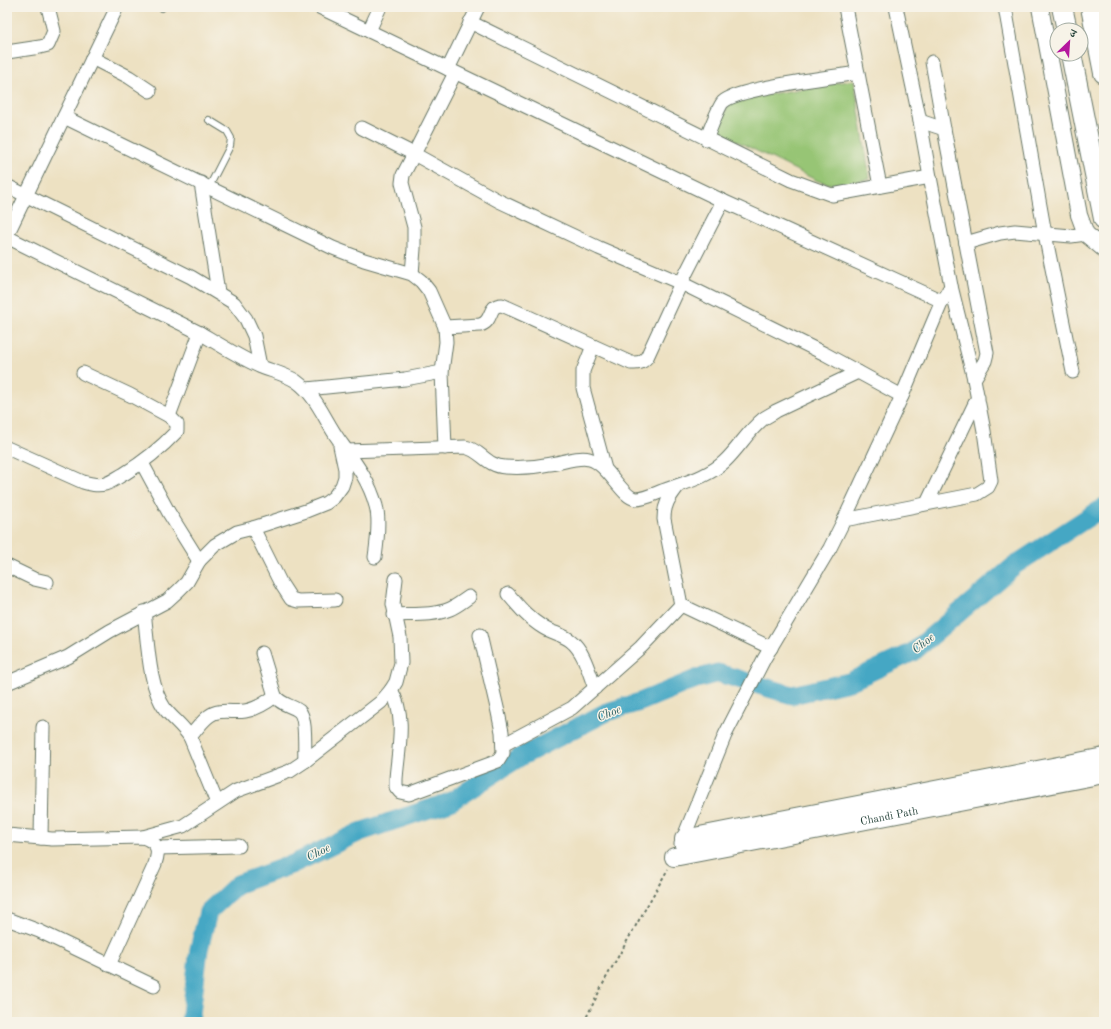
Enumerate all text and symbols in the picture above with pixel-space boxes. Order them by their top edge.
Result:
north arrow [1049,22,1089,62]
text: उ [1067,28,1079,41]
water label: Choe [910,631,937,656]
water label: Choe [596,704,623,724]
street label: Chandi Path [859,806,919,828]
water label: Choe [305,842,332,864]

